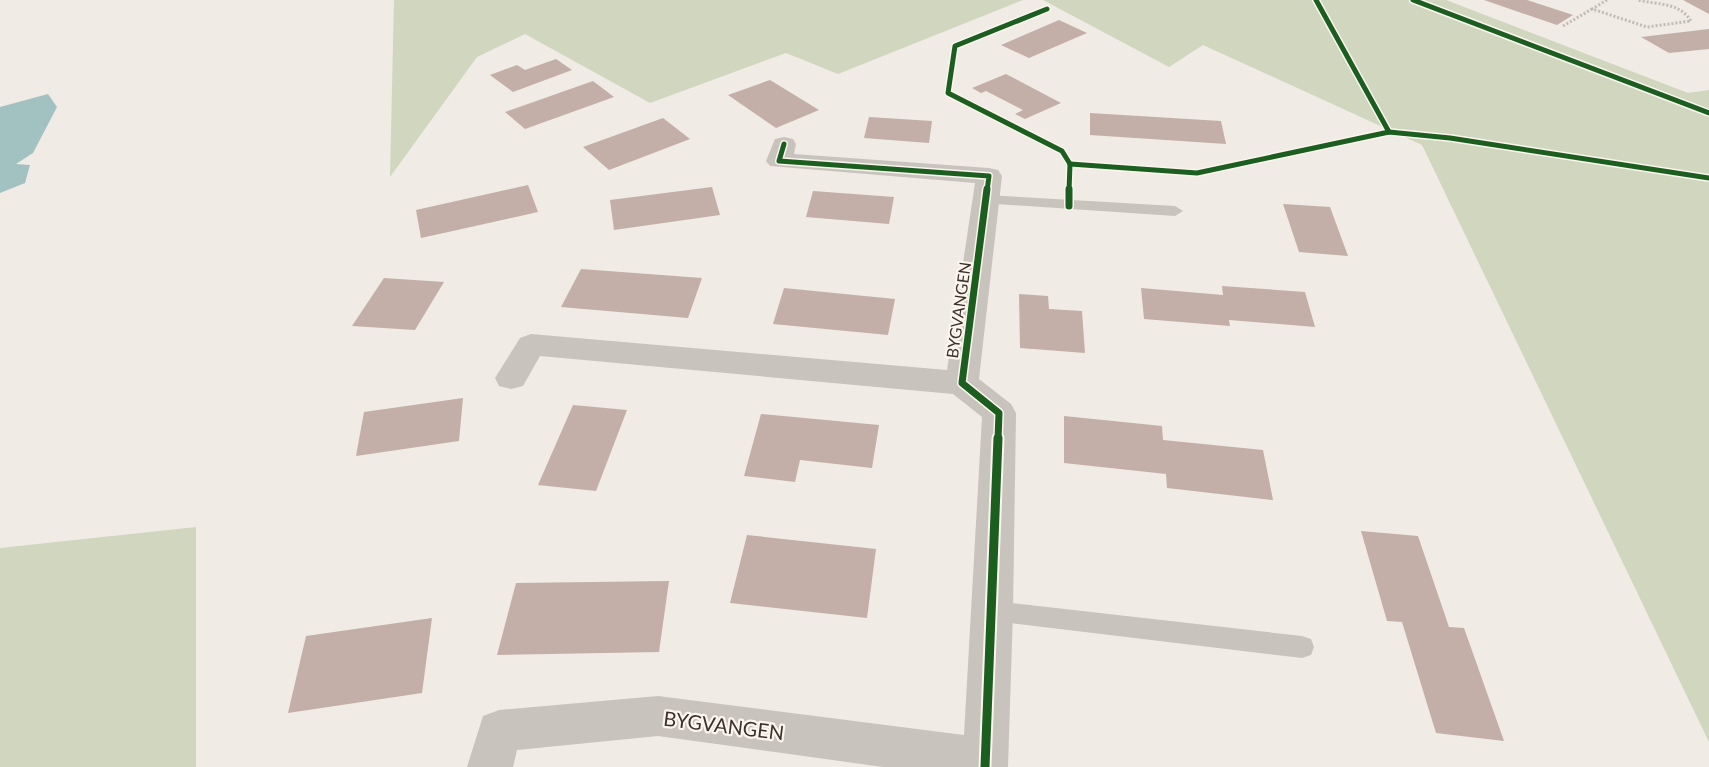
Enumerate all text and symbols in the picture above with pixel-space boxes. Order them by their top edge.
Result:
street label: BYGVANGEN [942,261,974,359]
street label: BYGVANGEN [662,706,786,744]

